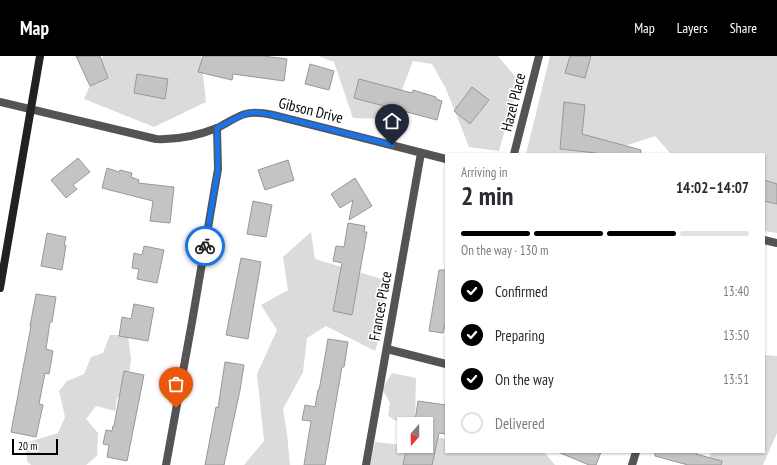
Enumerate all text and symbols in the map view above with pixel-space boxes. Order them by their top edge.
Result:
text: Map [20,16,49,40]
text: Map [634,19,655,37]
text: Layers [677,19,708,37]
text: Share [730,19,757,37]
street label: Hazel Place [497,71,529,133]
street label: Gibson Drive [277,93,345,127]
pin [375,104,409,145]
icon: home [381,110,403,132]
text: Arriving in [461,164,508,181]
text: 14:02–14:07 [676,178,749,197]
text: 2 min [461,179,514,212]
courier [185,226,225,266]
icon: bike [194,235,216,257]
text: On the way · 130 m [461,242,548,259]
street label: Frances Place [365,270,395,342]
icon: check [461,280,483,302]
text: Confirmed [495,282,548,301]
text: 13:40 [723,283,749,300]
icon: check [461,324,483,346]
text: Preparing [495,326,545,345]
text: 13:50 [723,327,749,344]
pin [159,367,193,408]
icon: check [461,368,483,390]
text: On the way [495,370,554,389]
text: 13:51 [723,371,749,388]
icon: bag [165,373,187,395]
text: Delivered [495,414,545,433]
north arrow [397,417,433,453]
map controls [397,417,433,453]
scale bar [12,437,58,456]
text: 20 m [18,439,37,453]

